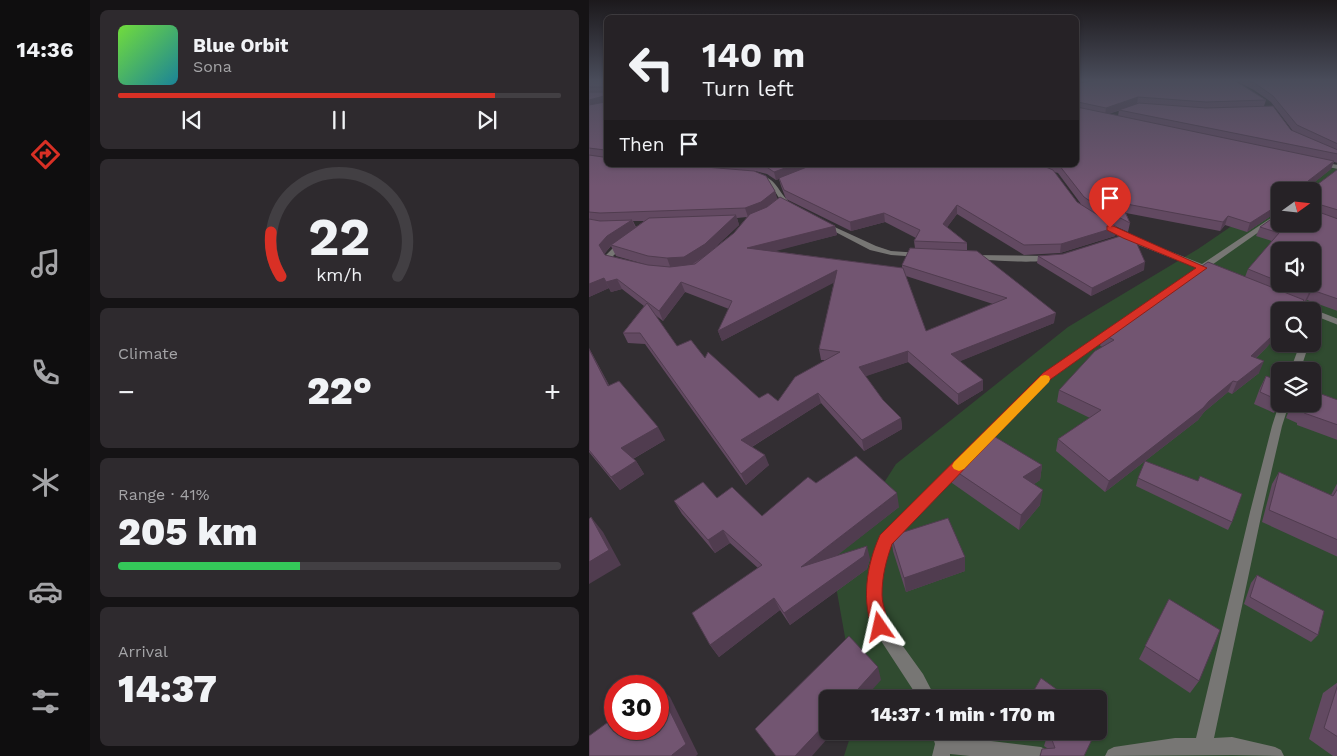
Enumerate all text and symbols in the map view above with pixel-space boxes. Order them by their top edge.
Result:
text: Blue Orbit [193,34,288,57]
text: 140 m [702,34,805,76]
icon: left [619,35,684,100]
text: 14:36 [17,37,73,62]
text: Sona [193,57,232,76]
text: Turn left [702,76,794,101]
icon: previous [178,106,206,134]
icon: pause [325,106,353,134]
icon: next [473,106,501,134]
icon: arrive [675,130,703,158]
text: Then [619,133,665,156]
icon: directions [28,137,63,172]
pin [1089,177,1131,228]
north arrow [1271,182,1321,232]
map controls [1271,182,1321,412]
icon: arrive [1096,184,1124,212]
text: 22 [309,207,370,268]
button: sound [1271,242,1321,292]
icon: music [28,246,63,281]
text: km/h [316,264,363,285]
button: search [1271,302,1321,352]
text: Climate [118,344,178,363]
icon: phone [28,355,63,390]
button: layers [1271,362,1321,412]
text: 22° [307,369,372,413]
text: − [118,375,135,408]
text: + [544,375,561,408]
icon: climate [28,465,63,500]
text: Range · 41% [118,485,209,504]
text: 205 km [118,510,258,554]
icon: car [28,574,63,609]
position arrow [853,600,905,652]
text: Arrival [118,642,168,661]
text: 14:37 [118,667,217,711]
speed limit sign: 30 [604,675,669,740]
icon: filters [28,684,63,719]
text: 14:37 · 1 min · 170 m [871,703,1055,726]

